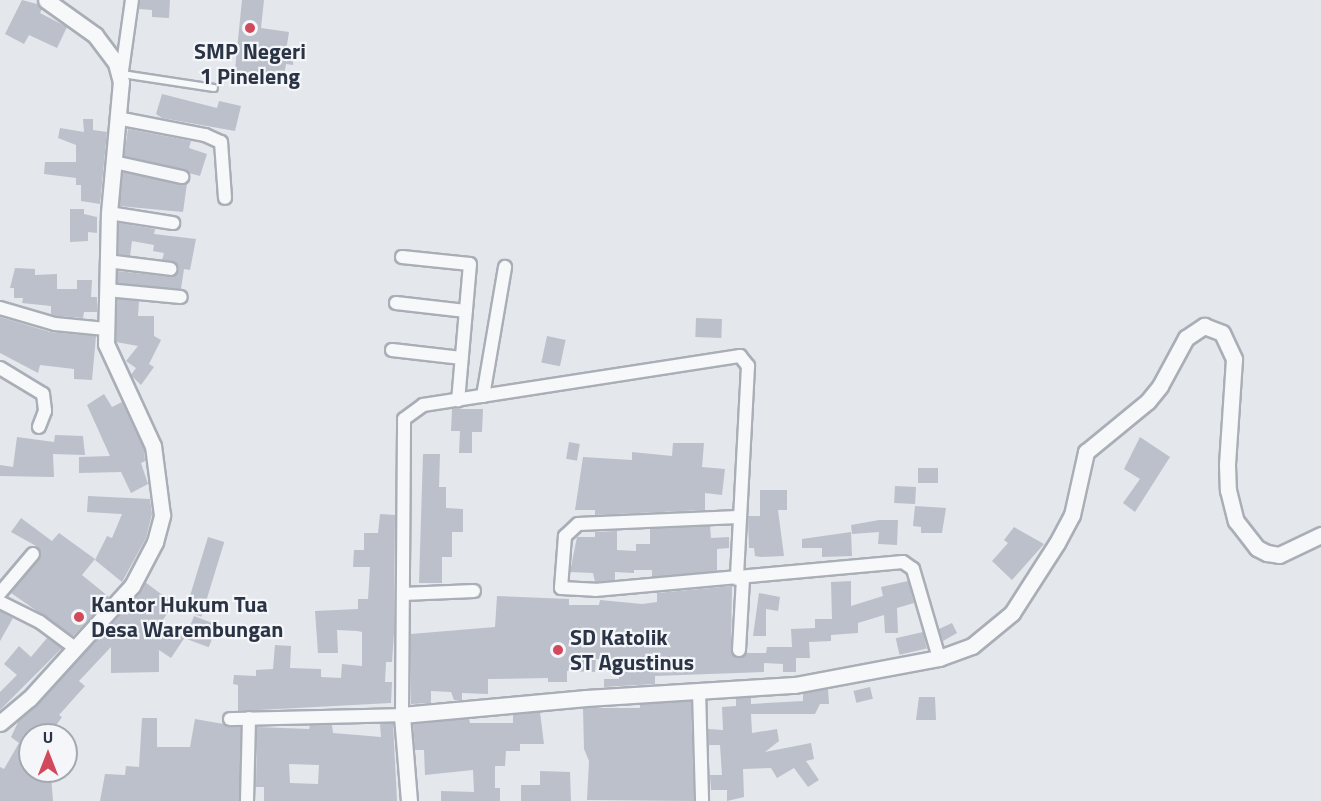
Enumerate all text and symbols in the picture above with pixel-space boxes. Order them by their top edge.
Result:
marker: SMP Negeri 1 Pineleng [243,21,257,35]
place label: SMP Negeri 1 Pineleng [194,38,306,90]
place label: Kantor Hukum Tua Desa Warembungan [91,591,283,642]
marker: Kantor Hukum Tua Desa Warembungan [72,610,86,624]
place label: SD Katolik ST Agustinus [570,624,694,676]
marker: SD Katolik ST Agustinus [551,643,565,657]
north arrow [18,723,78,783]
text: U [43,725,53,749]

